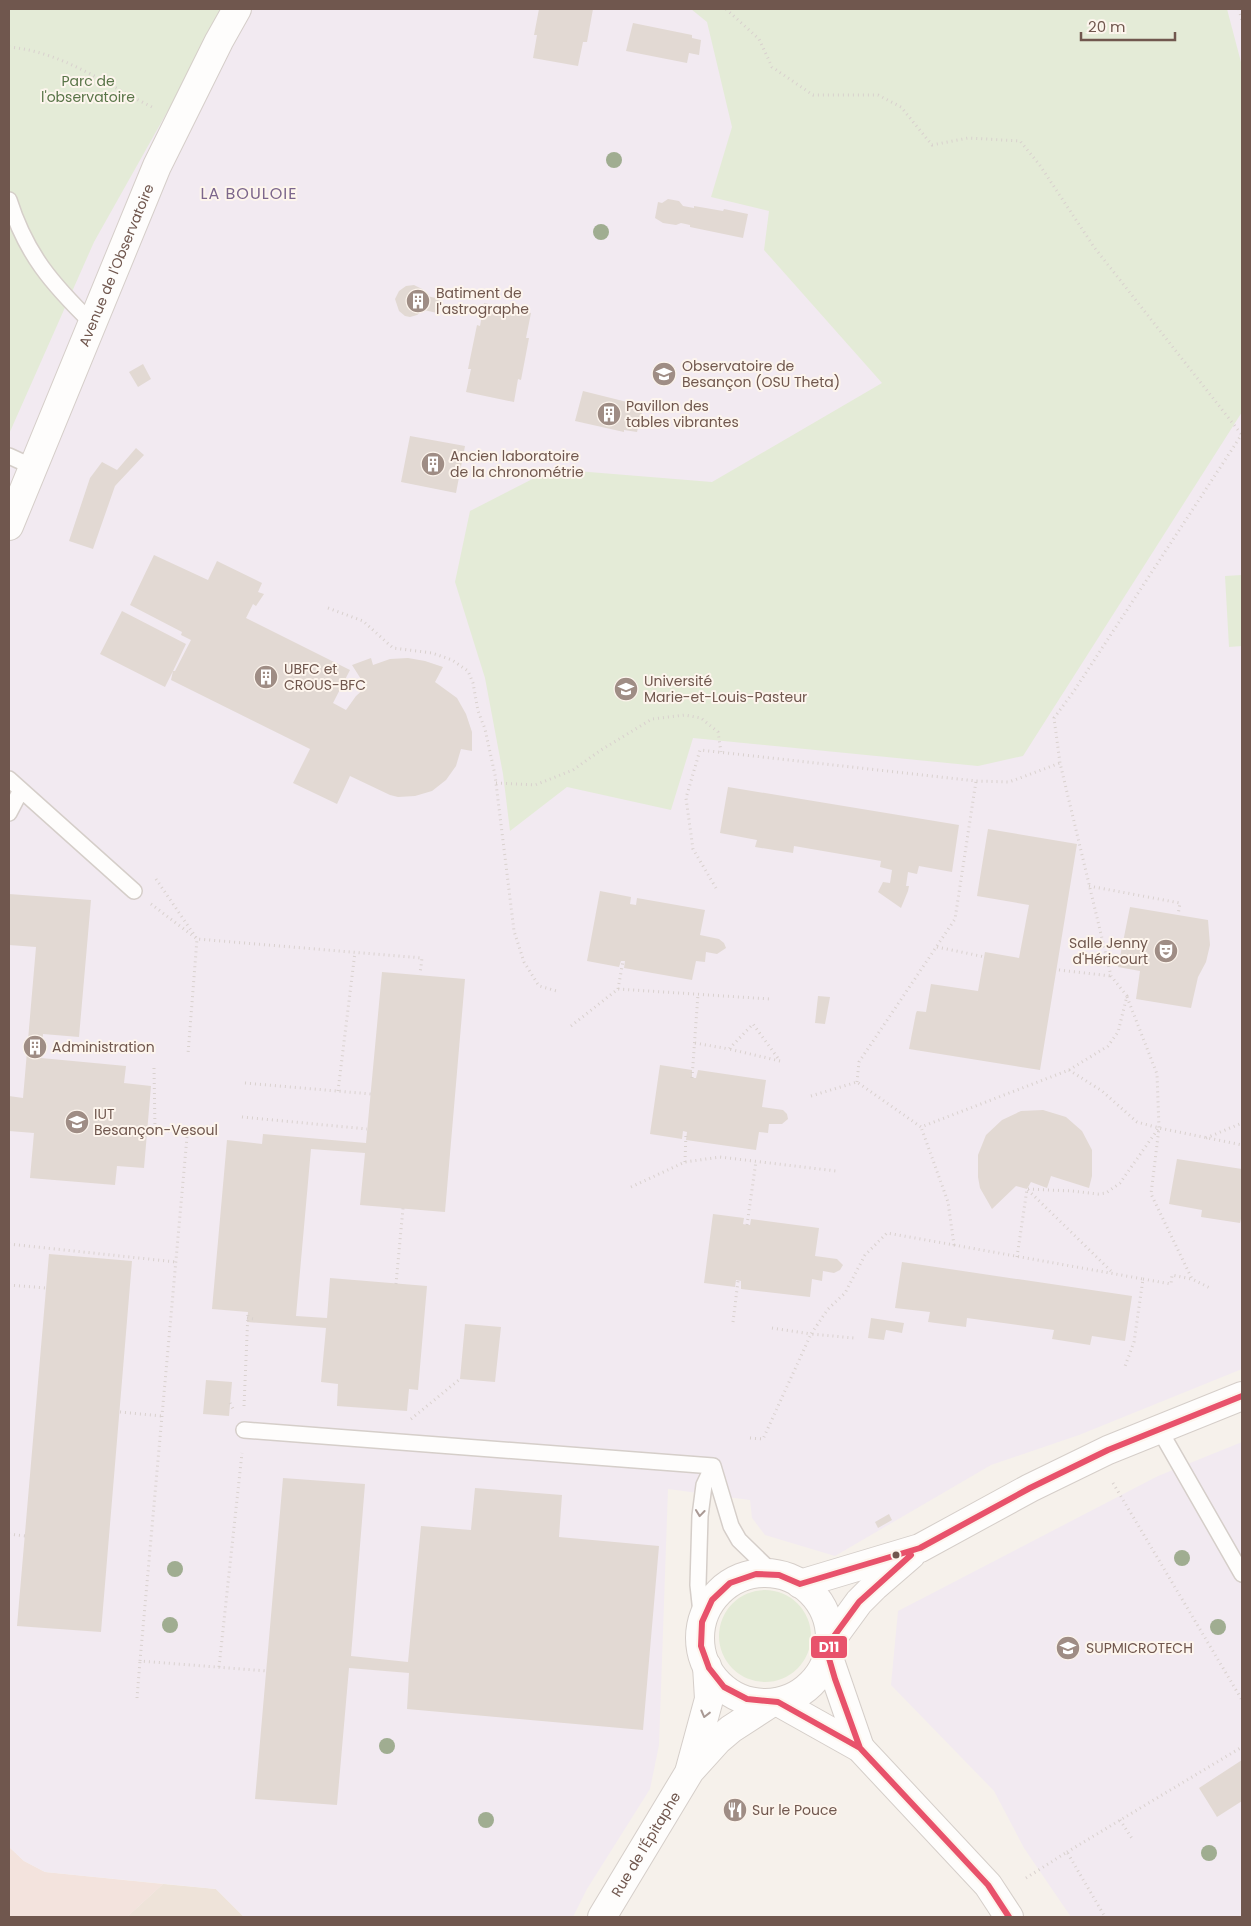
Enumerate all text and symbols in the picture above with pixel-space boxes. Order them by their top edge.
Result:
scale bar [1081,10,1175,42]
text: 20 m [1088,16,1126,37]
park label: Parc de l'observatoire [41,71,135,107]
street label: Avenue de l'Observatoire [74,180,159,350]
district label: LA BOULOIE [201,182,297,205]
place label: Batiment de l'astrographe [436,283,529,319]
building icon: Batiment de l'astrographe [405,288,431,314]
place label: Observatoire de Besançon (OSU Theta) [682,356,840,392]
school or university icon: Observatoire de Besançon (OSU Theta) [651,361,677,387]
place label: Pavillon des tables vibrantes [626,396,739,432]
building icon: Pavillon des tables vibrantes [596,401,622,427]
place label: Ancien laboratoire de la chronométrie [450,446,584,482]
building icon: Ancien laboratoire de la chronométrie [420,451,446,477]
place label: UBFC et CROUS-BFC [284,659,366,695]
building icon: UBFC et CROUS-BFC [253,664,279,690]
place label: Université Marie-et-Louis-Pasteur [644,671,807,707]
school or university icon: Université Marie-et-Louis-Pasteur [613,676,639,702]
place label: Salle Jenny d'Héricourt [1069,933,1148,969]
theatre icon: Salle Jenny d'Héricourt [1153,938,1179,964]
building icon: Administration [22,1034,48,1060]
place label: Administration [52,1037,155,1057]
place label: IUT Besançon-Vesoul [94,1104,218,1140]
school or university icon: IUT Besançon-Vesoul [64,1109,90,1135]
one-way arrow [695,1509,706,1517]
unlabelled marker [891,1550,901,1560]
line badge: D11 [810,1635,848,1659]
school or university icon: SUPMICROTECH [1055,1635,1081,1661]
text: D11 [819,1637,839,1657]
place label: SUPMICROTECH [1086,1638,1193,1658]
one-way arrow [700,1709,711,1718]
street label: Rue de l'Épitaphe [607,1788,685,1900]
restaurant icon: Sur le Pouce [722,1797,748,1823]
place label: Sur le Pouce [752,1800,838,1820]

